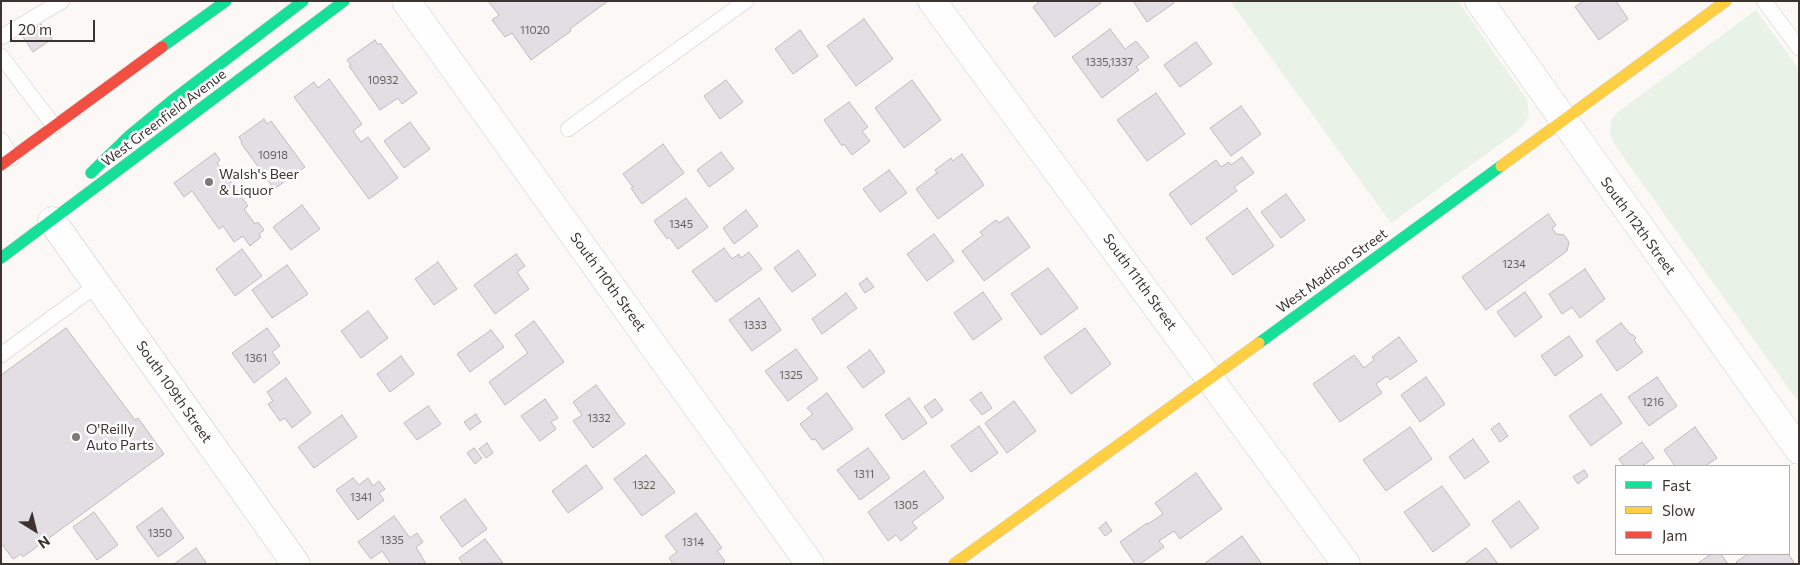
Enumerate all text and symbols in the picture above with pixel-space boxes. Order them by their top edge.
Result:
scale bar [12,10,98,42]
text: 20 m [18,20,52,38]
house number: 11020 [520,23,550,37]
house number: 1335,1337 [1085,55,1133,69]
street label: West Greenfield Avenue [99,66,229,170]
house number: 10932 [368,73,398,87]
house number: 10918 [258,148,288,162]
place label: Walsh's Beer & Liquor [219,166,299,198]
street label: South 112th Street [1597,174,1679,278]
marker: Walsh's Beer & Liquor [203,176,215,188]
house number: 1345 [669,217,693,231]
street label: West Madison Street [1273,225,1391,317]
street label: South 110th Street [567,229,649,335]
street label: South 111th Street [1099,231,1181,333]
house number: 1234 [1502,257,1526,271]
house number: 1333 [743,318,767,332]
street label: South 109th Street [133,338,215,446]
house number: 1361 [245,351,267,365]
house number: 1325 [779,368,803,382]
house number: 1216 [1642,395,1664,409]
house number: 1332 [587,411,611,425]
place label: O'Reilly Auto Parts [86,421,154,454]
marker: O'Reilly Auto Parts [70,431,82,443]
legend [1615,465,1790,555]
house number: 1311 [854,467,874,481]
text: Fast [1662,476,1691,494]
house number: 1322 [632,478,656,492]
house number: 1341 [350,490,372,504]
house number: 1305 [894,498,918,512]
text: Slow [1662,501,1695,519]
north arrow [10,505,60,555]
house number: 1350 [148,526,172,540]
text: Jam [1662,526,1687,544]
text: N [35,533,53,553]
house number: 1335 [380,533,404,547]
house number: 1314 [682,535,704,549]

